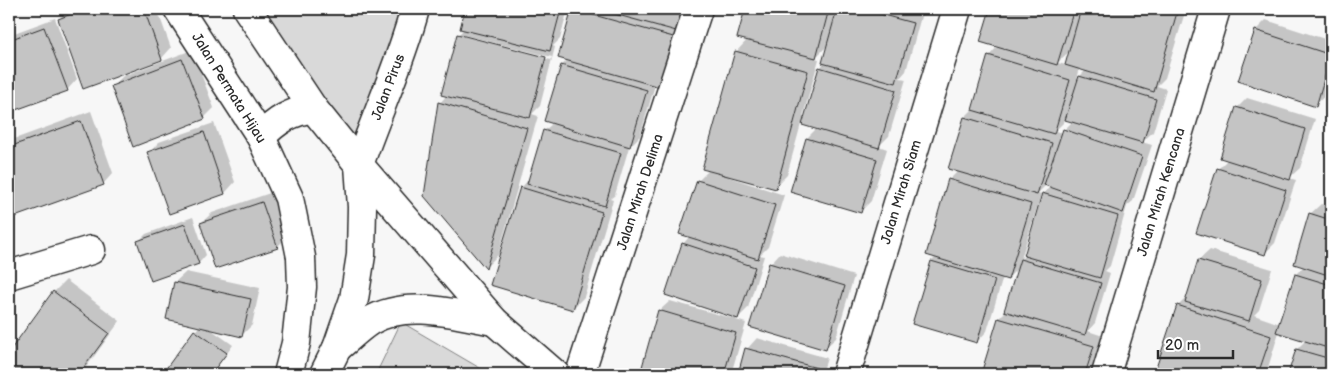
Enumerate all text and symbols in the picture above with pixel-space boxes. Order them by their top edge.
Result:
street label: Jalan Permata Hijau [188,30,270,146]
street label: Jalan Pirus [368,51,408,122]
street label: Jalan Mirah Kencana [1133,126,1189,258]
street label: Jalan Mirah Delima [613,132,667,252]
street label: Jalan Mirah Siam [877,138,925,246]
scale bar [1158,328,1232,360]
text: 20 m [1165,336,1199,355]

